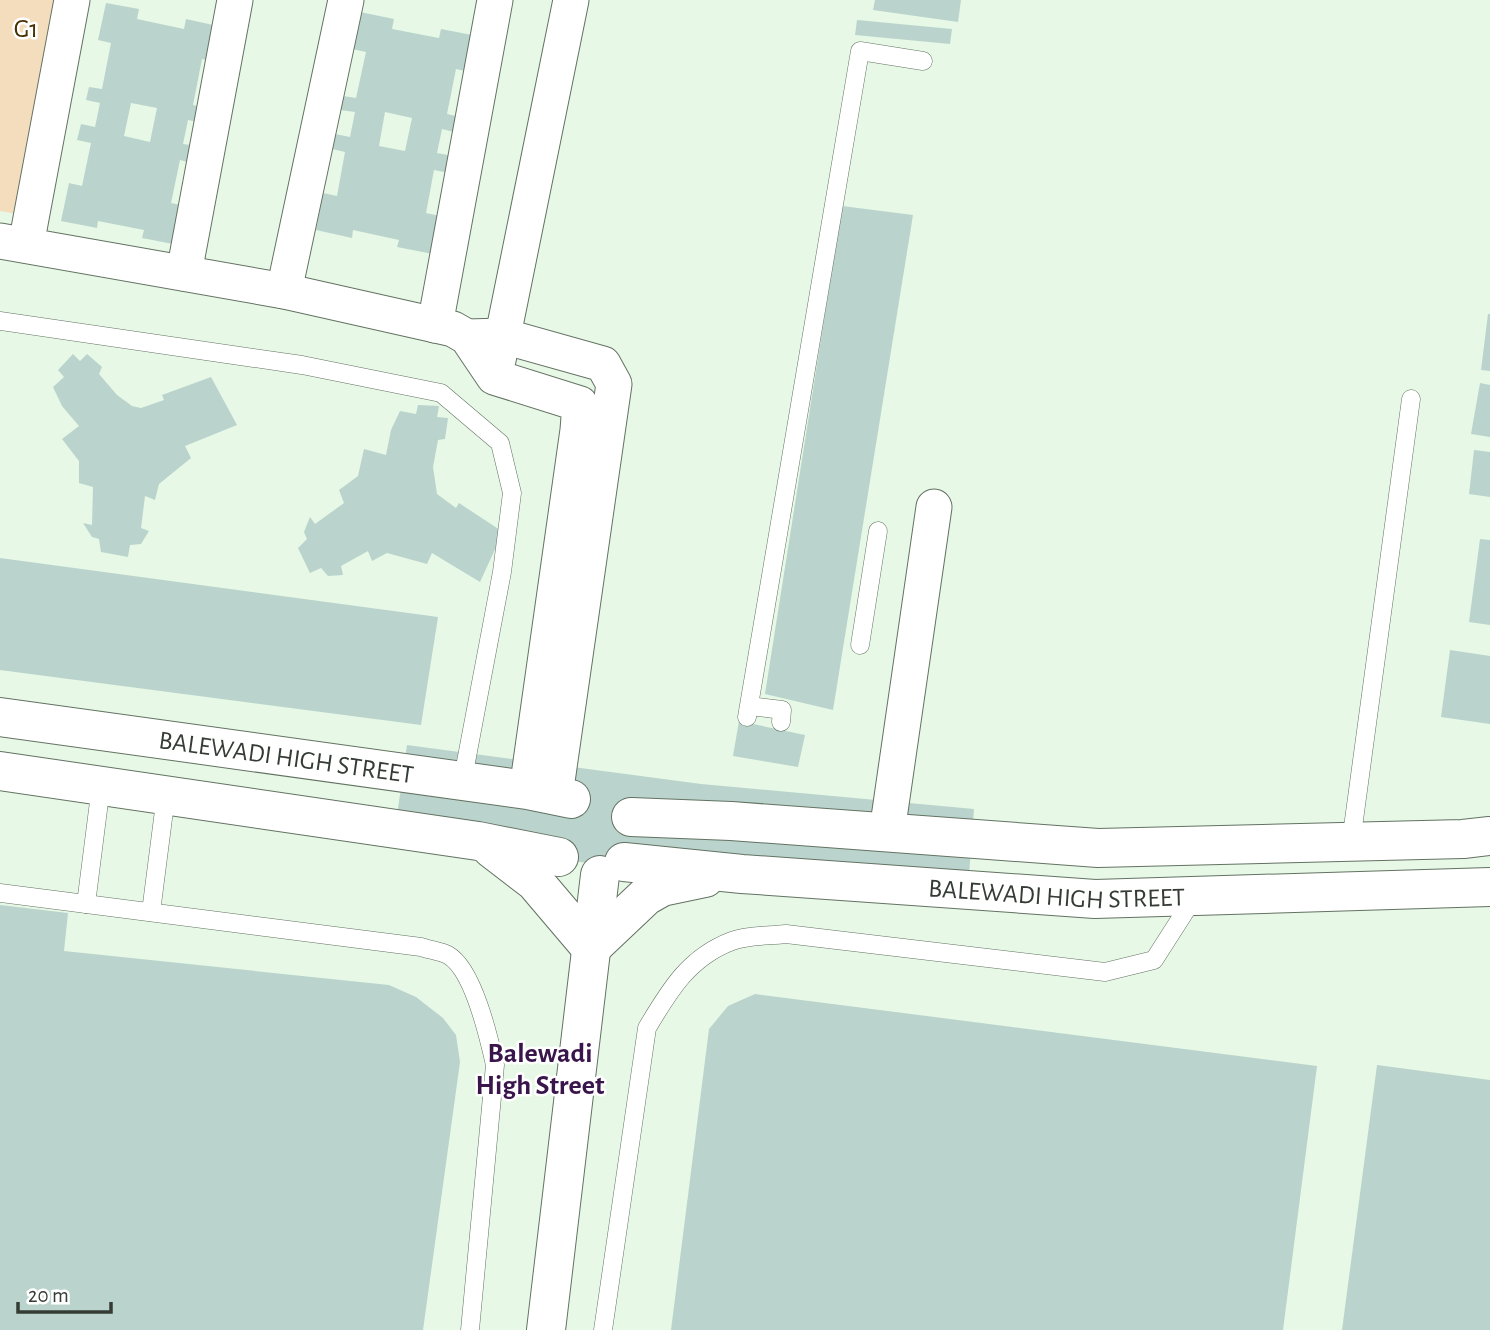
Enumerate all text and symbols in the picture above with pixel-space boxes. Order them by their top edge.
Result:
park label: G1 [14,16,38,42]
street label: BALEWADI HIGH STREET [157,727,415,788]
street label: BALEWADI HIGH STREET [927,875,1186,914]
district label: Balewadi High Street [476,1040,605,1100]
scale bar [18,1270,110,1314]
text: 20 m [28,1285,69,1306]

